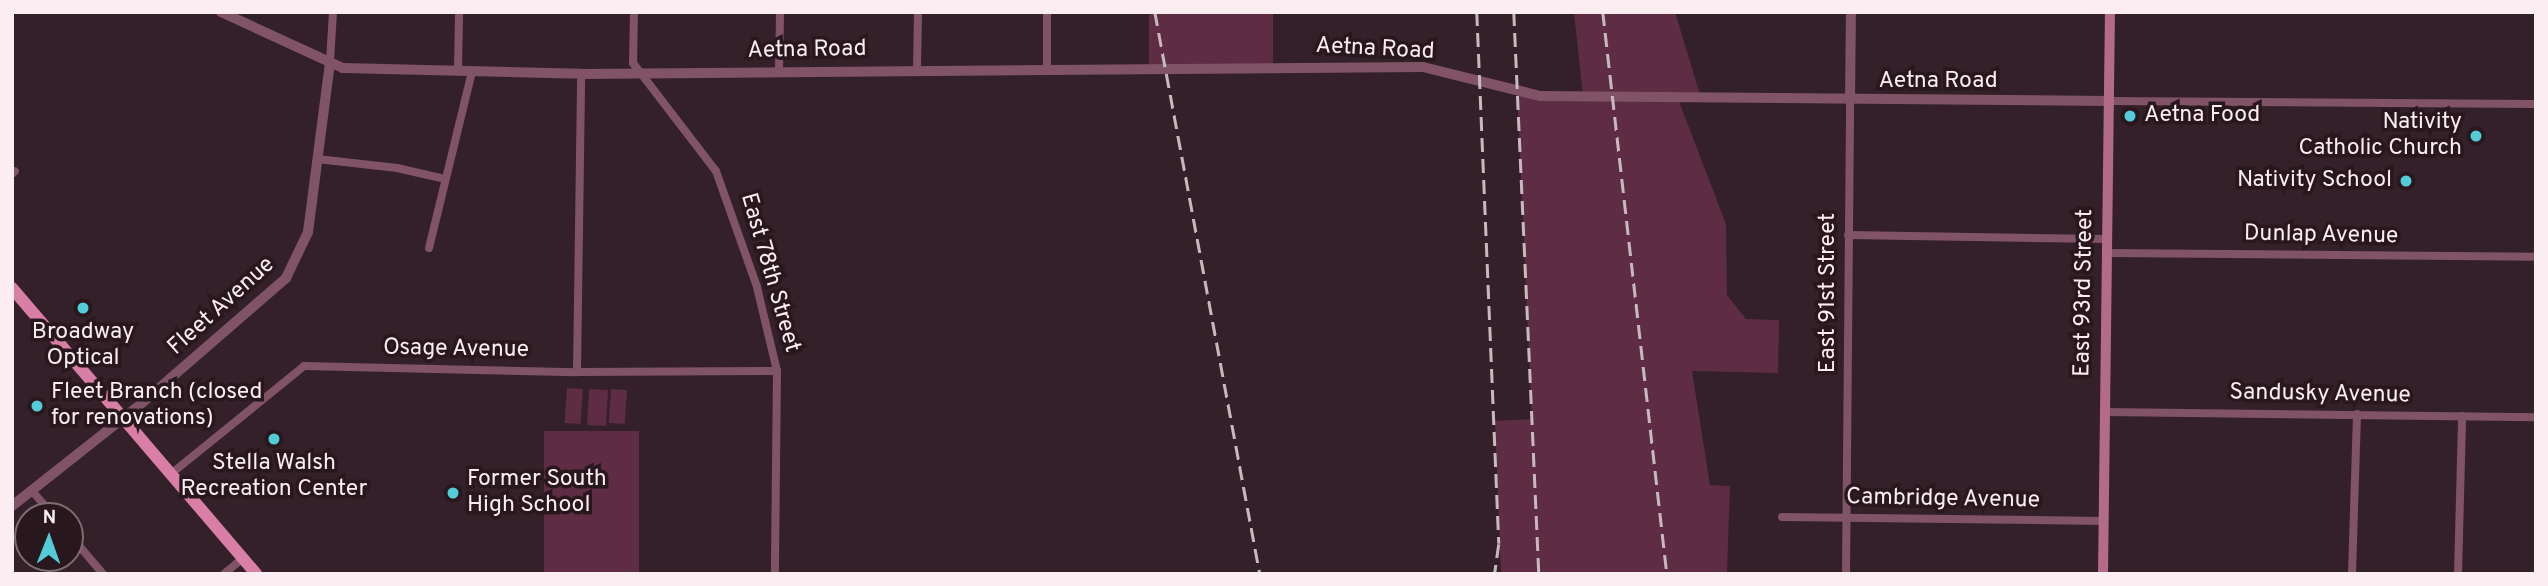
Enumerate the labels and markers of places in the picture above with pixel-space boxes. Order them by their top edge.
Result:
place label: Aetna Food [2144,102,2260,130]
marker: Aetna Food [2122,108,2138,124]
place label: Nativity Catholic Church [2298,109,2462,163]
marker: Nativity Catholic Church [2468,128,2484,144]
place label: Nativity School [2237,167,2392,195]
marker: Nativity School [2398,173,2414,189]
marker: Broadway Optical [75,300,91,316]
place label: Broadway Optical [32,319,134,373]
place label: Fleet Branch (closed for renovations) [51,379,262,433]
marker: Fleet Branch (closed for renovations) [29,398,45,414]
marker: Stella Walsh Recreation Center [266,431,282,447]
place label: Stella Walsh Recreation Center [181,450,367,504]
place label: Former South High School [467,466,607,520]
marker: Former South High School [445,485,461,501]

